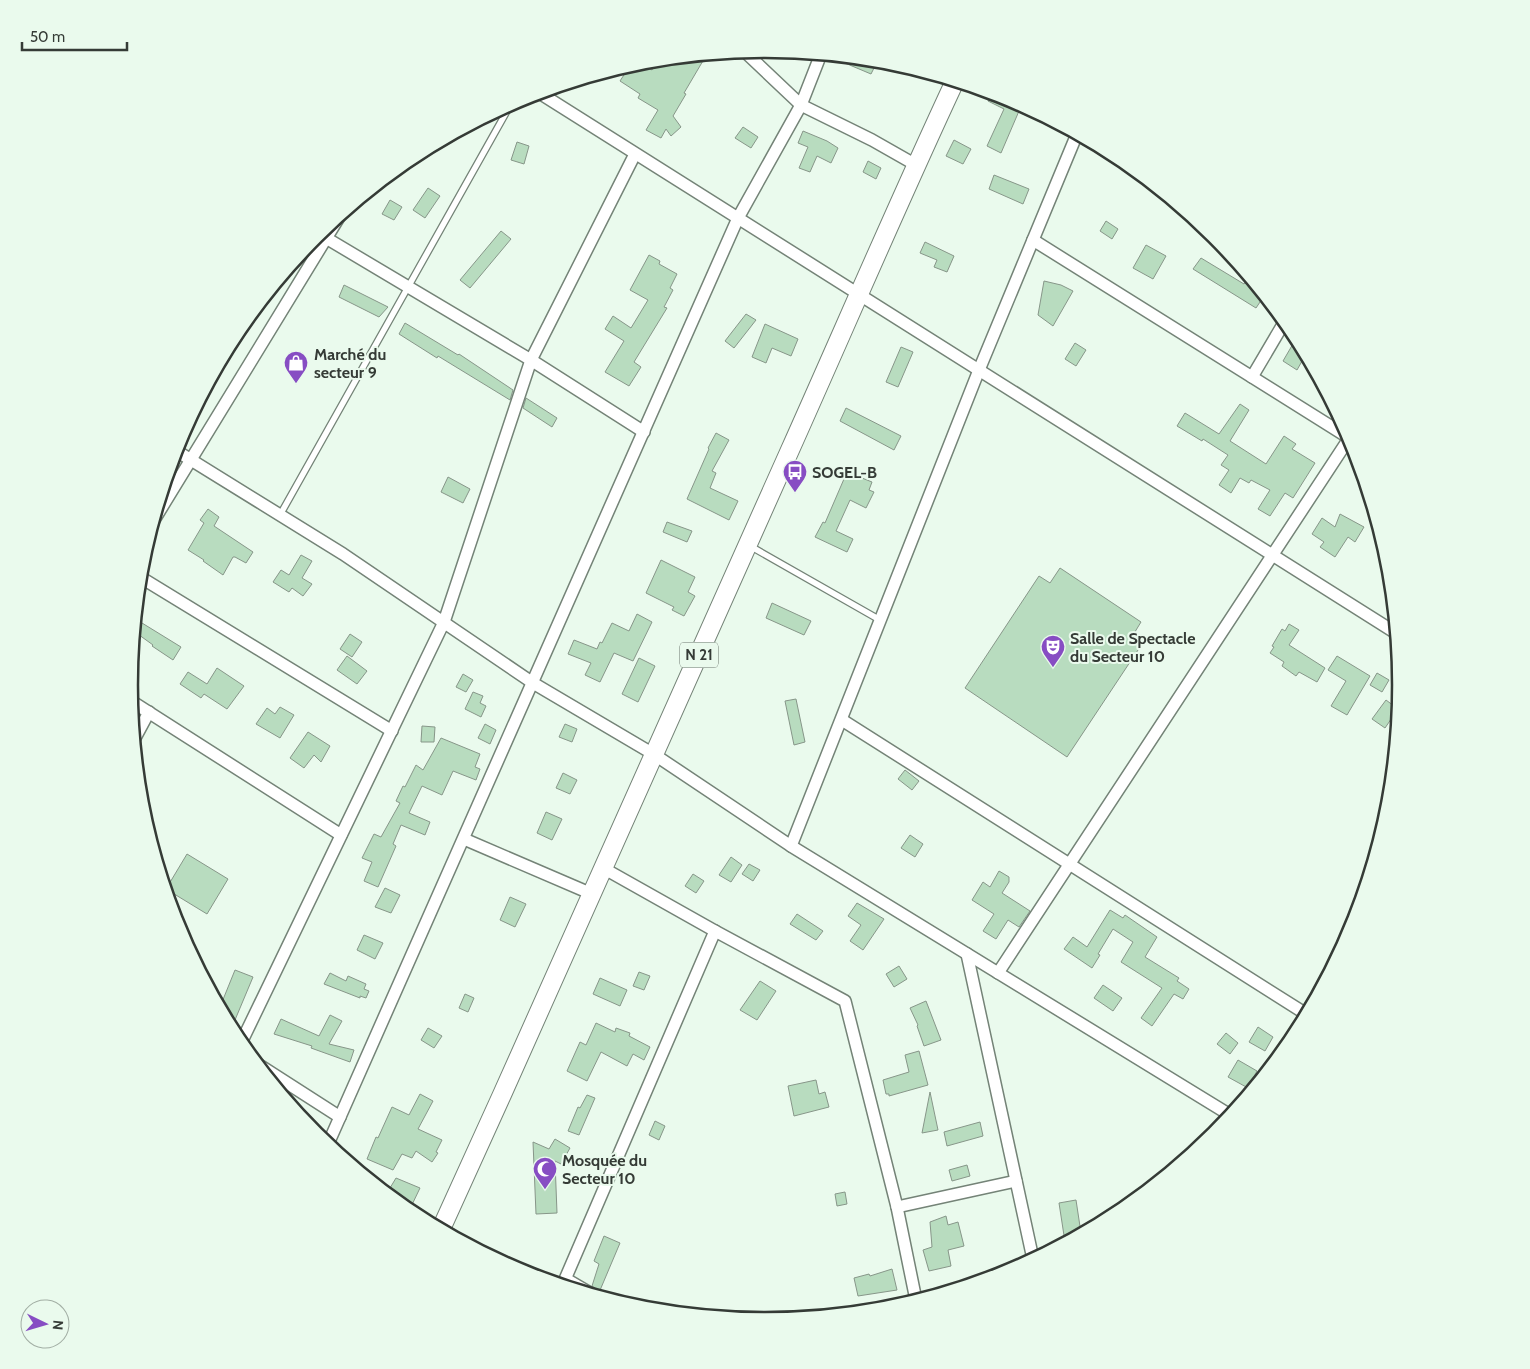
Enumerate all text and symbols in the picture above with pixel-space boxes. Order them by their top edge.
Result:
scale bar [22,20,128,52]
text: 50 m [30,28,65,46]
place label: Marché du secteur 9 [314,345,386,382]
shop icon: Marché du secteur 9 [283,350,309,384]
bus stop icon: SOGEL-B [782,459,808,493]
place label: SOGEL-B [812,463,877,482]
place label: Salle de Spectacle du Secteur 10 [1070,629,1195,666]
theatre icon: Salle de Spectacle du Secteur 10 [1040,634,1066,668]
road number: N 21 [680,642,718,668]
place label: Mosquée du Secteur 10 [562,1151,647,1188]
mosque icon: Mosquée du Secteur 10 [532,1156,558,1190]
north arrow [20,1299,70,1349]
text: N [49,1319,67,1331]

